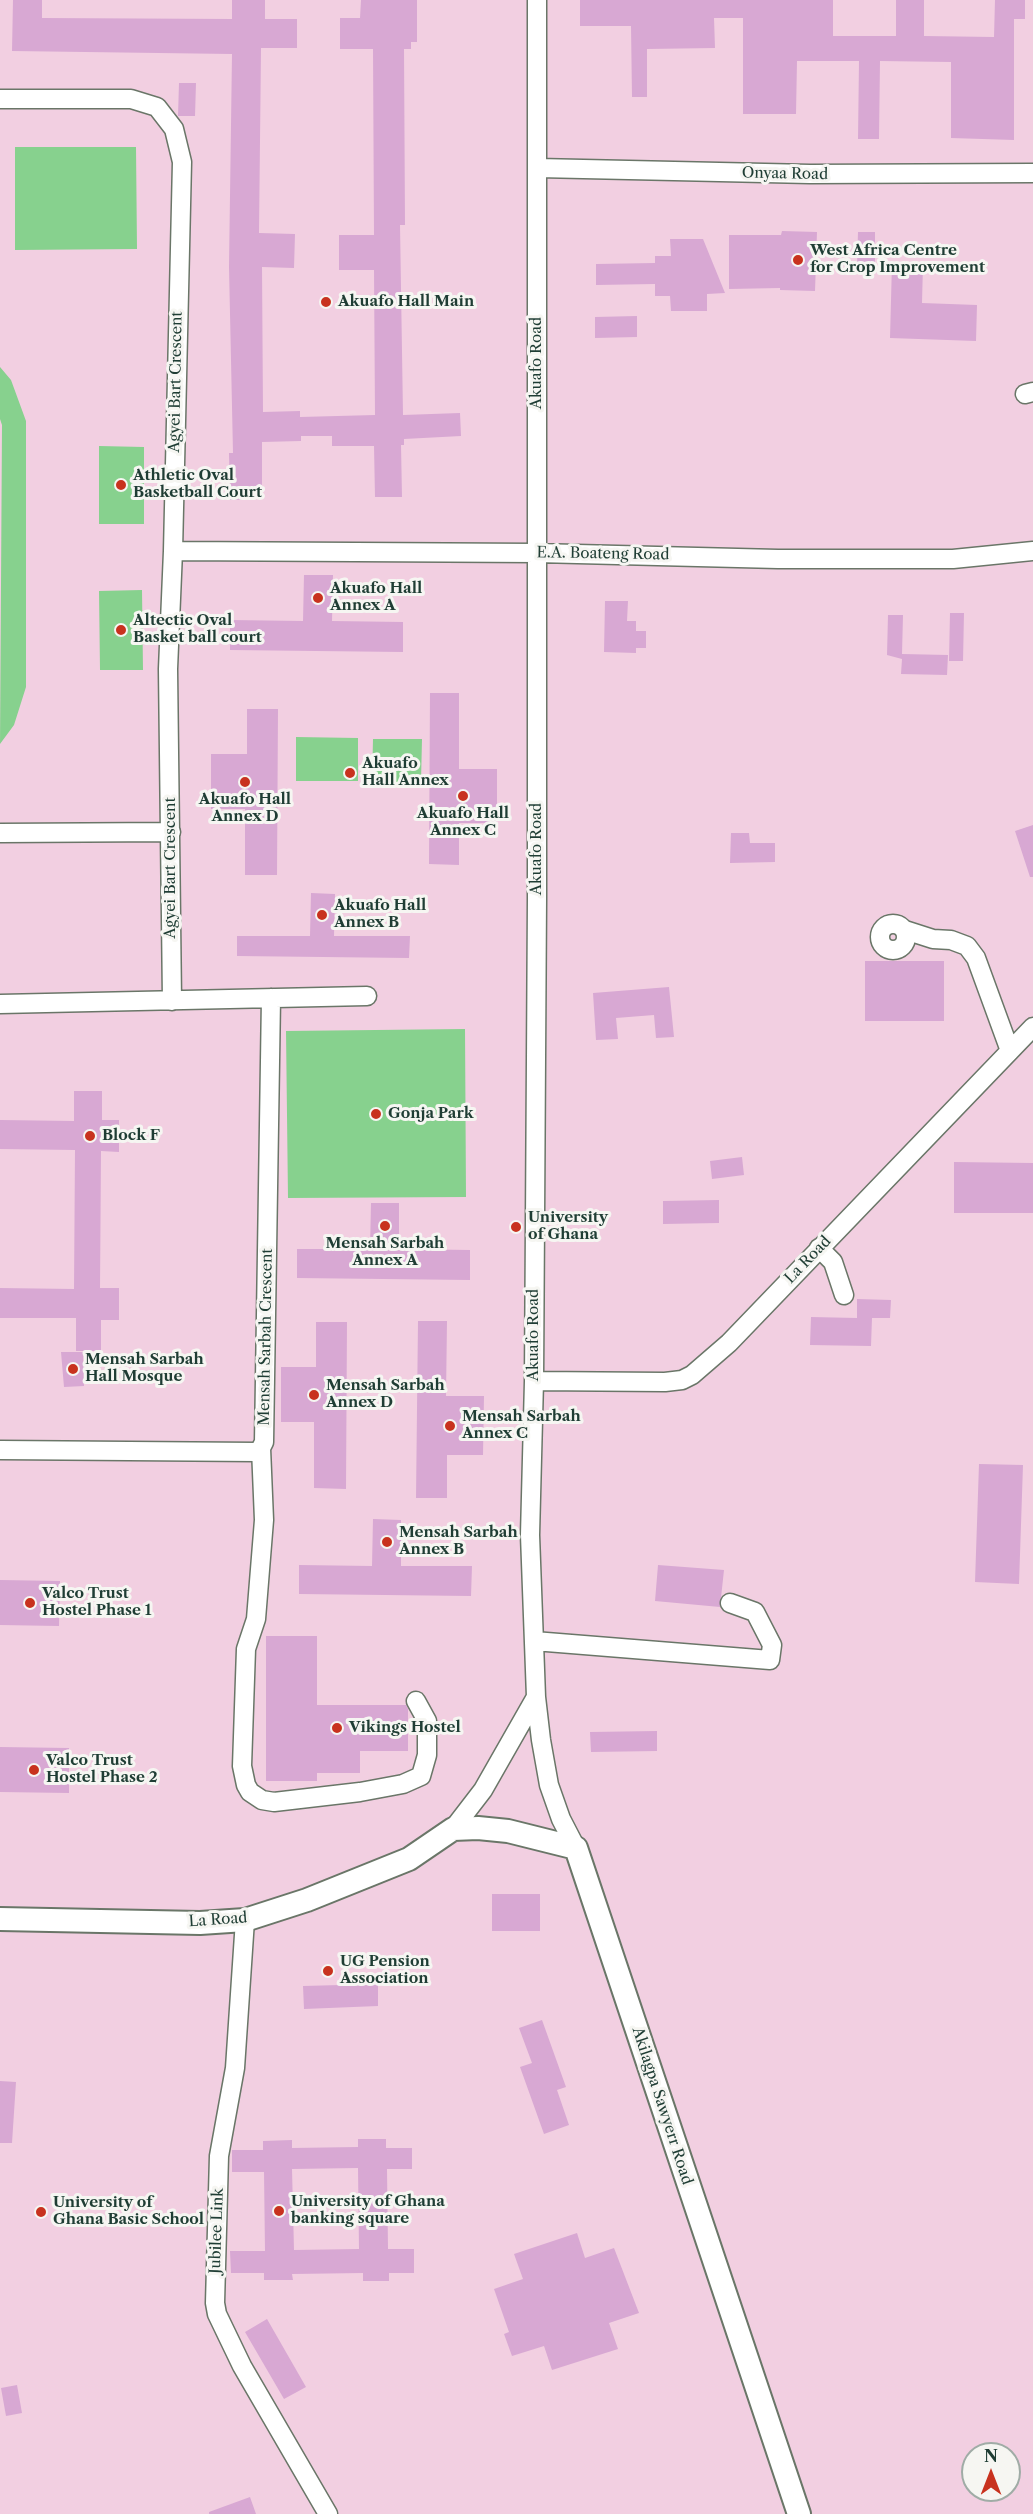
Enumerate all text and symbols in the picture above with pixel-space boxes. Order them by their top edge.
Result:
street label: Onyaa Road [742,164,828,184]
place label: West Africa Centre for Crop Improvement [810,242,985,277]
marker: West Africa Centre for Crop Improvement [791,253,805,267]
place label: Akuafo Hall Main [338,293,474,311]
marker: Akuafo Hall Main [319,295,333,309]
street label: Agyei Bart Crescent [166,311,186,453]
street label: Akuafo Road [528,317,546,409]
place label: Athletic Oval Basketball Court [133,467,262,502]
marker: Athletic Oval Basketball Court [114,478,128,492]
street label: E.A. Boateng Road [536,544,670,564]
place label: Akuafo Hall Annex A [330,580,422,615]
marker: Akuafo Hall Annex A [311,591,325,605]
place label: Altectic Oval Basket ball court [133,612,262,647]
marker: Altectic Oval Basket ball court [114,623,128,637]
place label: Akuafo Hall Annex [362,755,449,790]
marker: Akuafo Hall Annex [343,766,357,780]
marker: Akuafo Hall Annex D [238,775,252,789]
marker: Akuafo Hall Annex C [456,789,470,803]
place label: Akuafo Hall Annex D [199,791,291,826]
street label: Agyei Bart Crescent [162,797,180,939]
street label: Akuafo Road [528,803,546,895]
place label: Akuafo Hall Annex C [417,805,509,840]
place label: Akuafo Hall Annex B [334,897,426,932]
marker: Akuafo Hall Annex B [315,908,329,922]
place label: Gonja Park [388,1105,474,1123]
marker: Gonja Park [369,1107,383,1121]
place label: Block F [102,1127,160,1145]
marker: Block F [83,1129,97,1143]
place label: University of Ghana [528,1209,608,1244]
marker: Mensah Sarbah Annex A [378,1219,392,1233]
marker: University of Ghana [509,1220,523,1234]
street label: La Road [781,1233,835,1287]
place label: Mensah Sarbah Annex A [326,1235,444,1270]
street label: Mensah Sarbah Crescent [255,1248,277,1426]
street label: Akuafo Road [525,1289,543,1381]
place label: Mensah Sarbah Hall Mosque [85,1351,204,1386]
marker: Mensah Sarbah Hall Mosque [66,1362,80,1376]
place label: Mensah Sarbah Annex D [326,1377,445,1412]
marker: Mensah Sarbah Annex D [307,1388,321,1402]
place label: Mensah Sarbah Annex C [462,1408,581,1443]
marker: Mensah Sarbah Annex C [443,1419,457,1433]
place label: Mensah Sarbah Annex B [399,1524,518,1559]
marker: Mensah Sarbah Annex B [380,1535,394,1549]
place label: Valco Trust Hostel Phase 1 [42,1585,151,1620]
marker: Valco Trust Hostel Phase 1 [23,1596,37,1610]
place label: Vikings Hostel [349,1719,461,1737]
marker: Vikings Hostel [330,1721,344,1735]
place label: Valco Trust Hostel Phase 2 [46,1752,158,1787]
marker: Valco Trust Hostel Phase 2 [27,1763,41,1777]
street label: La Road [188,1909,248,1931]
place label: UG Pension Association [340,1953,430,1988]
marker: UG Pension Association [321,1964,335,1978]
street label: Akilagpa Sawyerr Road [628,2025,696,2187]
street label: Jubilee Link [207,2188,227,2274]
place label: University of Ghana banking square [291,2193,445,2228]
place label: University of Ghana Basic School [53,2194,204,2229]
marker: University of Ghana banking square [272,2204,286,2218]
marker: University of Ghana Basic School [34,2205,48,2219]
north arrow [961,2442,1021,2502]
text: N [984,2446,998,2466]

